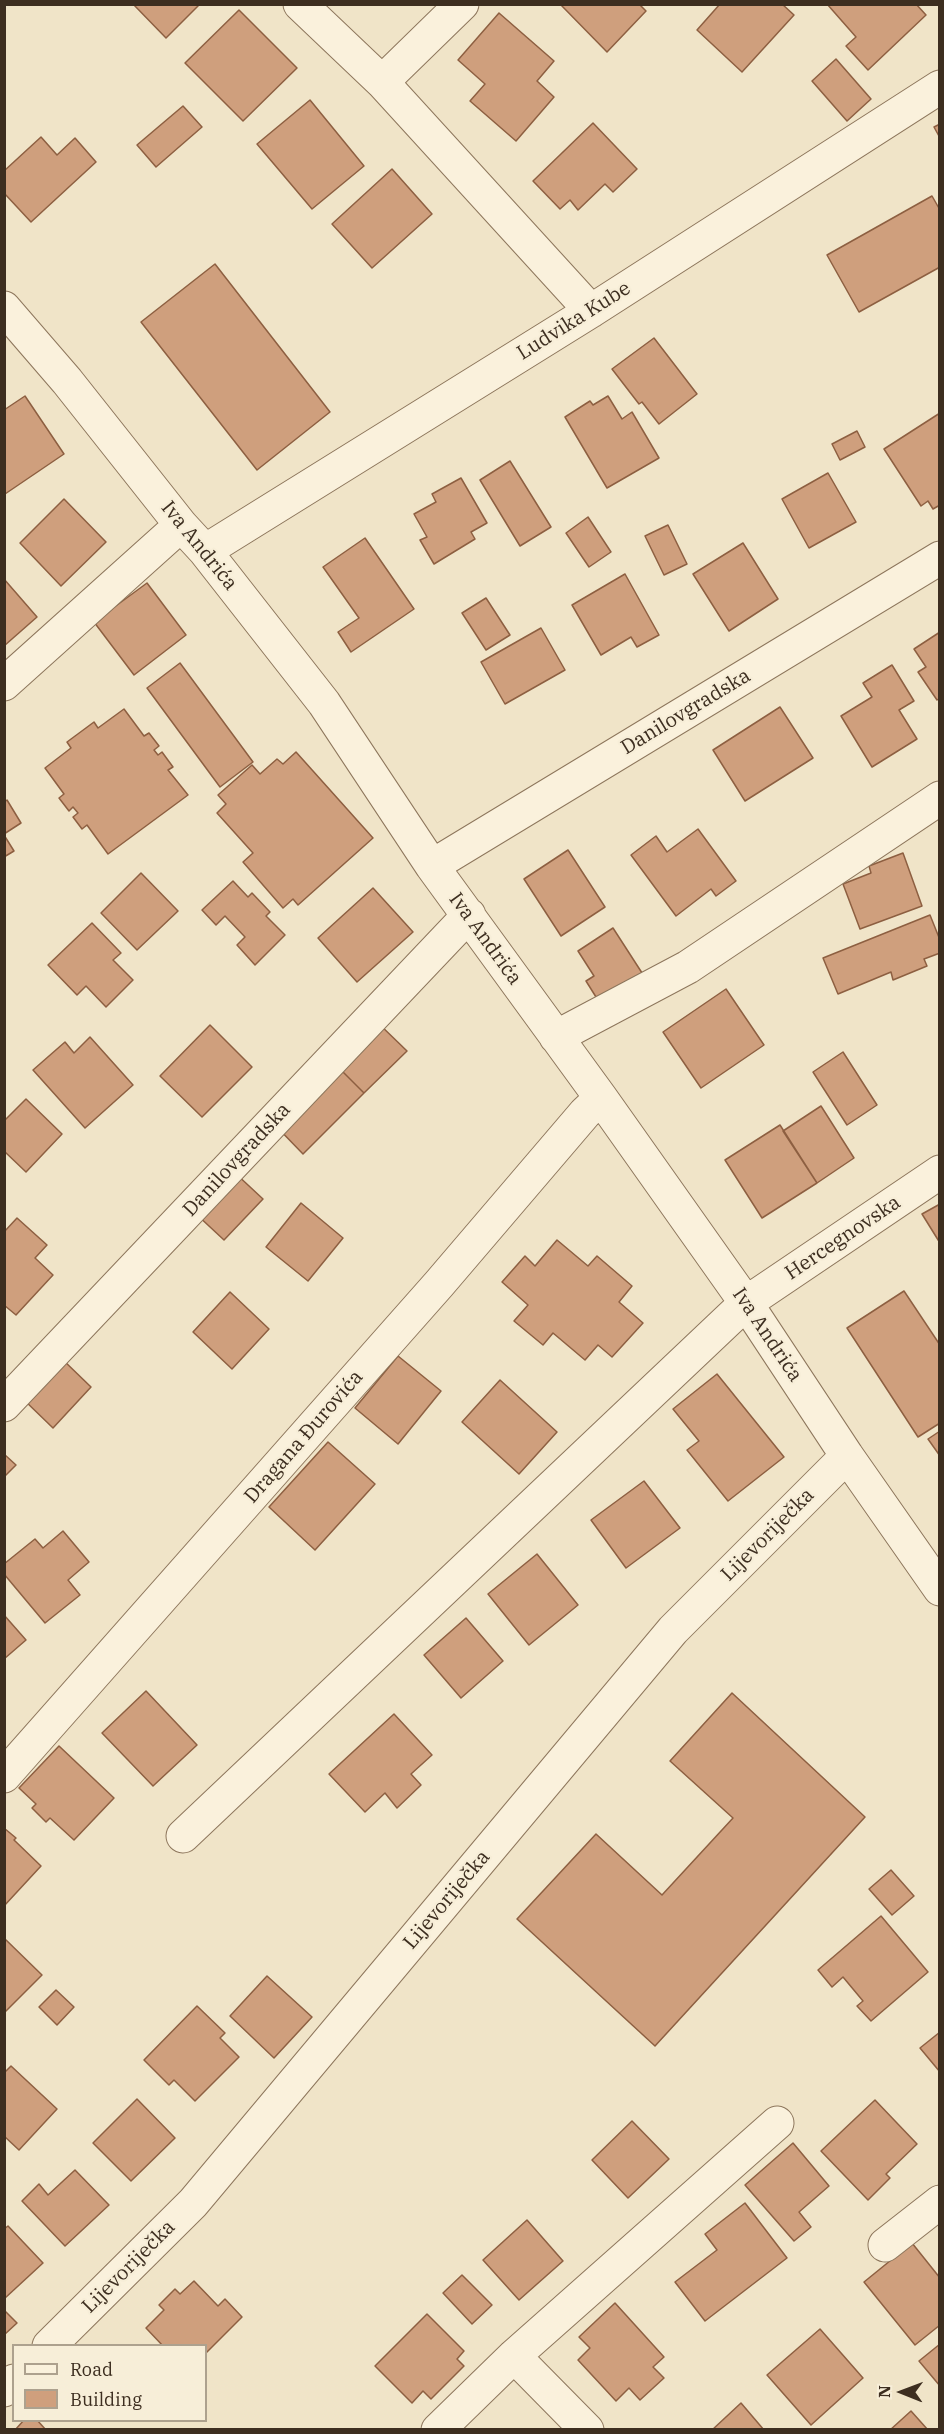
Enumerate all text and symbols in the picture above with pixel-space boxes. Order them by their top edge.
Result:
street label: Ludvika Kube [513,277,635,365]
street label: Iva Andrića [156,497,242,595]
street label: Danilovgradska [617,664,755,760]
street label: Iva Andrića [444,888,526,990]
street label: Danilovgradska [178,1098,296,1222]
street label: Hercegnovska [781,1191,905,1285]
street label: Iva Andrića [727,1284,807,1386]
street label: Dragana Đurovića [240,1366,368,1508]
street label: Lijevoriječka [717,1484,819,1586]
street label: Lijevoriječka [399,1846,495,1954]
street label: Lijevoriječka [78,2216,180,2318]
legend [12,2344,207,2422]
text: Road [70,2358,113,2381]
north arrow [872,2362,932,2422]
text: N [874,2385,894,2398]
text: Building [70,2388,142,2411]

